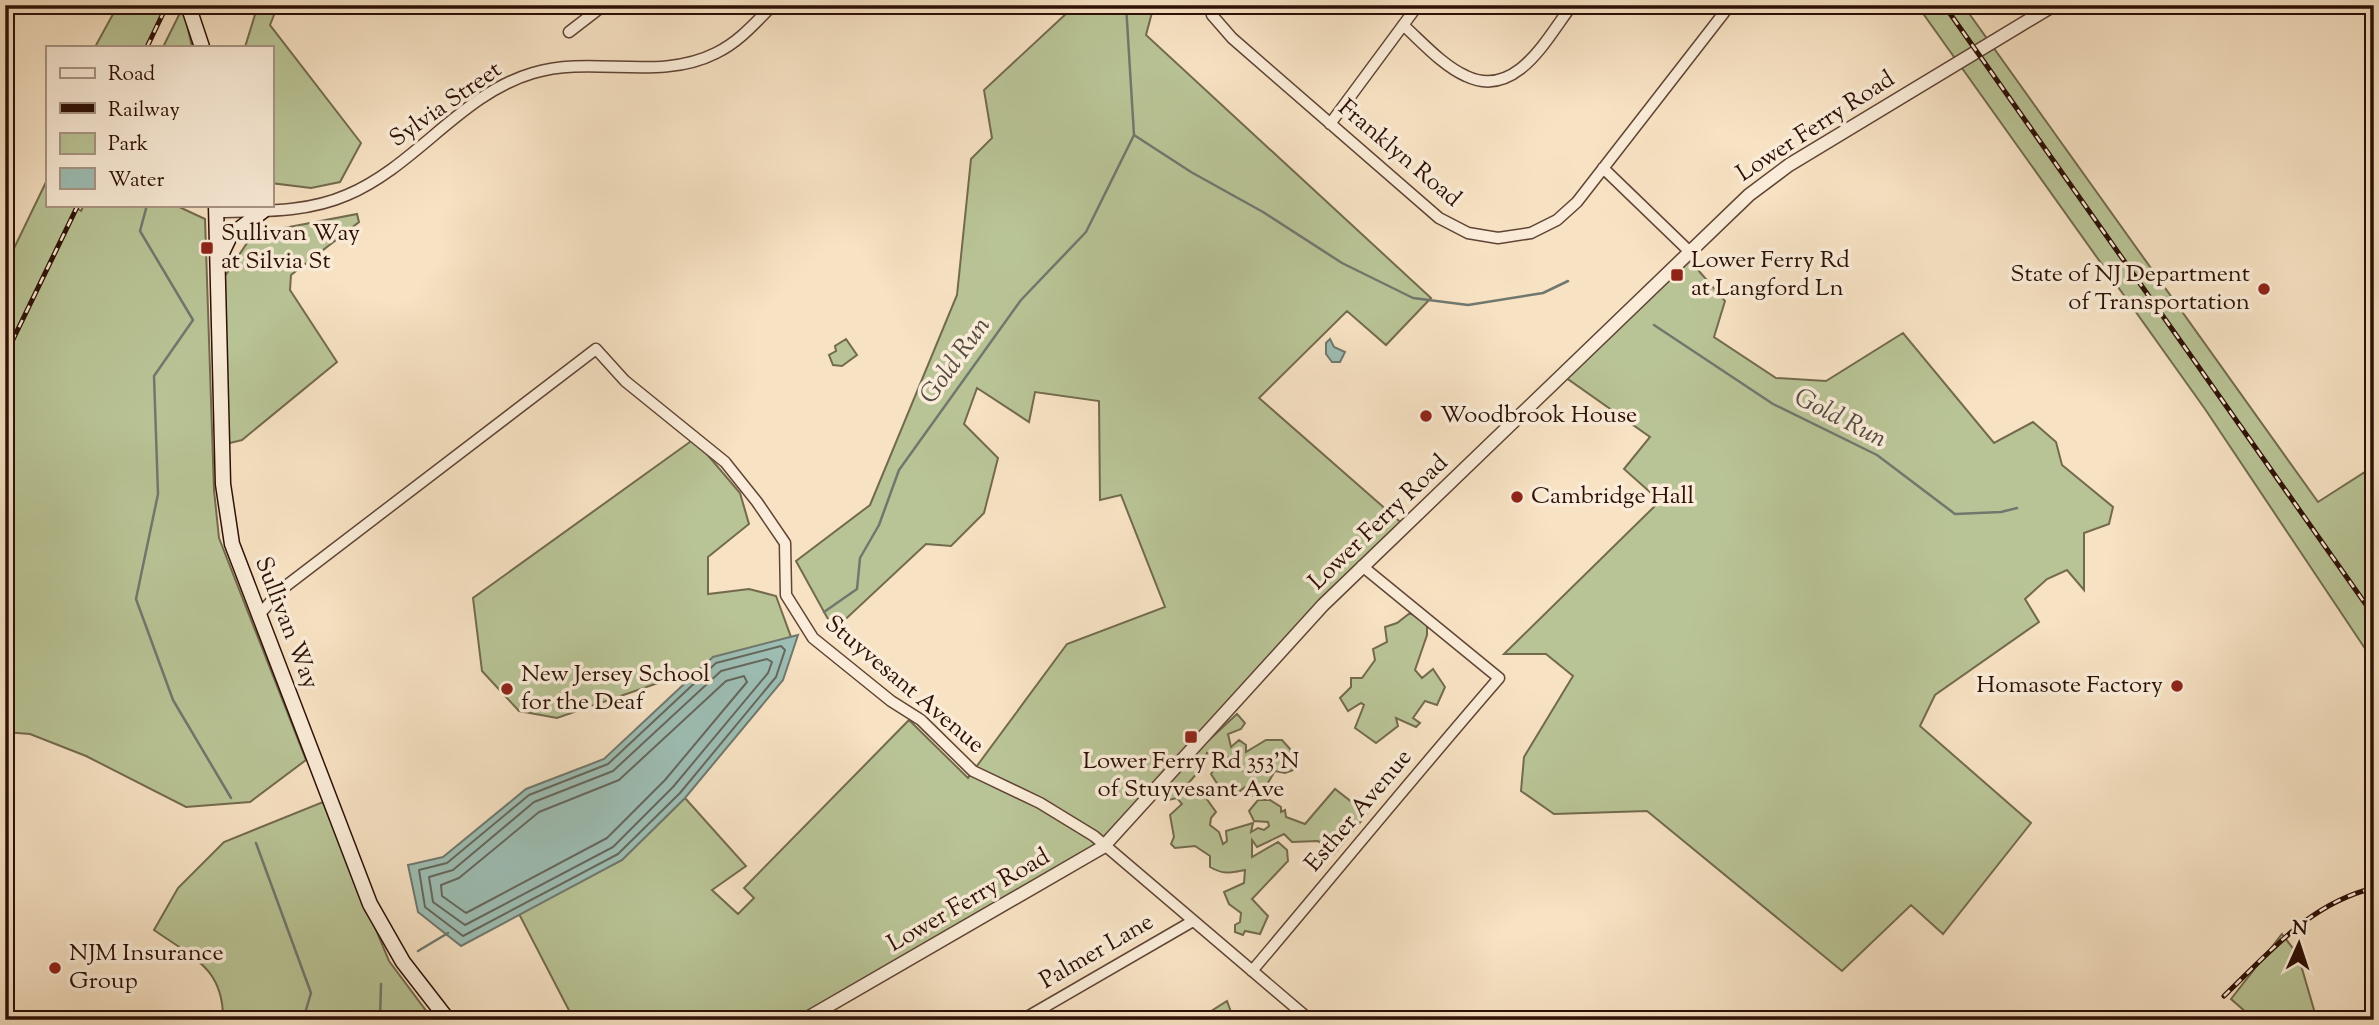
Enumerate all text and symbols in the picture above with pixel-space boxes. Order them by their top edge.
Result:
legend [46,46,273,206]
street label: Sylvia Street [383,54,509,156]
text: Road [108,60,155,90]
street label: Lower Ferry Road [1730,63,1902,191]
street label: Franklyn Road [1330,92,1468,216]
text: Railway [108,96,180,126]
text: Park [108,130,149,160]
text: Water [108,166,165,196]
place label: Sullivan Way at Silvia St [221,217,360,279]
marker: Sullivan Way at Silvia St [199,240,215,256]
place label: Lower Ferry Rd at Langford Ln [1691,244,1850,306]
place label: State of NJ Department of Transportation [2010,258,2250,320]
marker: Lower Ferry Rd at Langford Ln [1669,267,1685,283]
marker: State of NJ Department of Transportation [2256,281,2272,297]
water label: Gold Run [912,310,1000,412]
water label: Gold Run [1787,380,1893,458]
place label: Woodbrook House [1440,399,1637,433]
marker: Woodbrook House [1418,408,1434,424]
street label: Lower Ferry Road [1302,447,1457,599]
place label: Cambridge Hall [1531,480,1694,514]
marker: Cambridge Hall [1509,489,1525,505]
street label: Sullivan Way [245,552,327,694]
street label: Stuyvesant Avenue [817,608,991,762]
place label: New Jersey School for the Deaf [521,658,710,720]
place label: Homasote Factory [1976,669,2163,703]
marker: Homasote Factory [2169,678,2185,694]
marker: New Jersey School for the Deaf [499,681,515,697]
marker: Lower Ferry Rd 353'N of Stuyvesant Ave [1183,729,1199,745]
street label: Esther Avenue [1297,742,1421,880]
place label: Lower Ferry Rd 353'N of Stuyvesant Ave [1083,745,1299,807]
street label: Lower Ferry Road [881,840,1057,961]
street label: Palmer Lane [1034,906,1160,998]
north arrow [2264,909,2334,979]
text: N [2291,916,2308,943]
place label: NJM Insurance Group [69,937,224,999]
marker: NJM Insurance Group [47,960,63,976]

